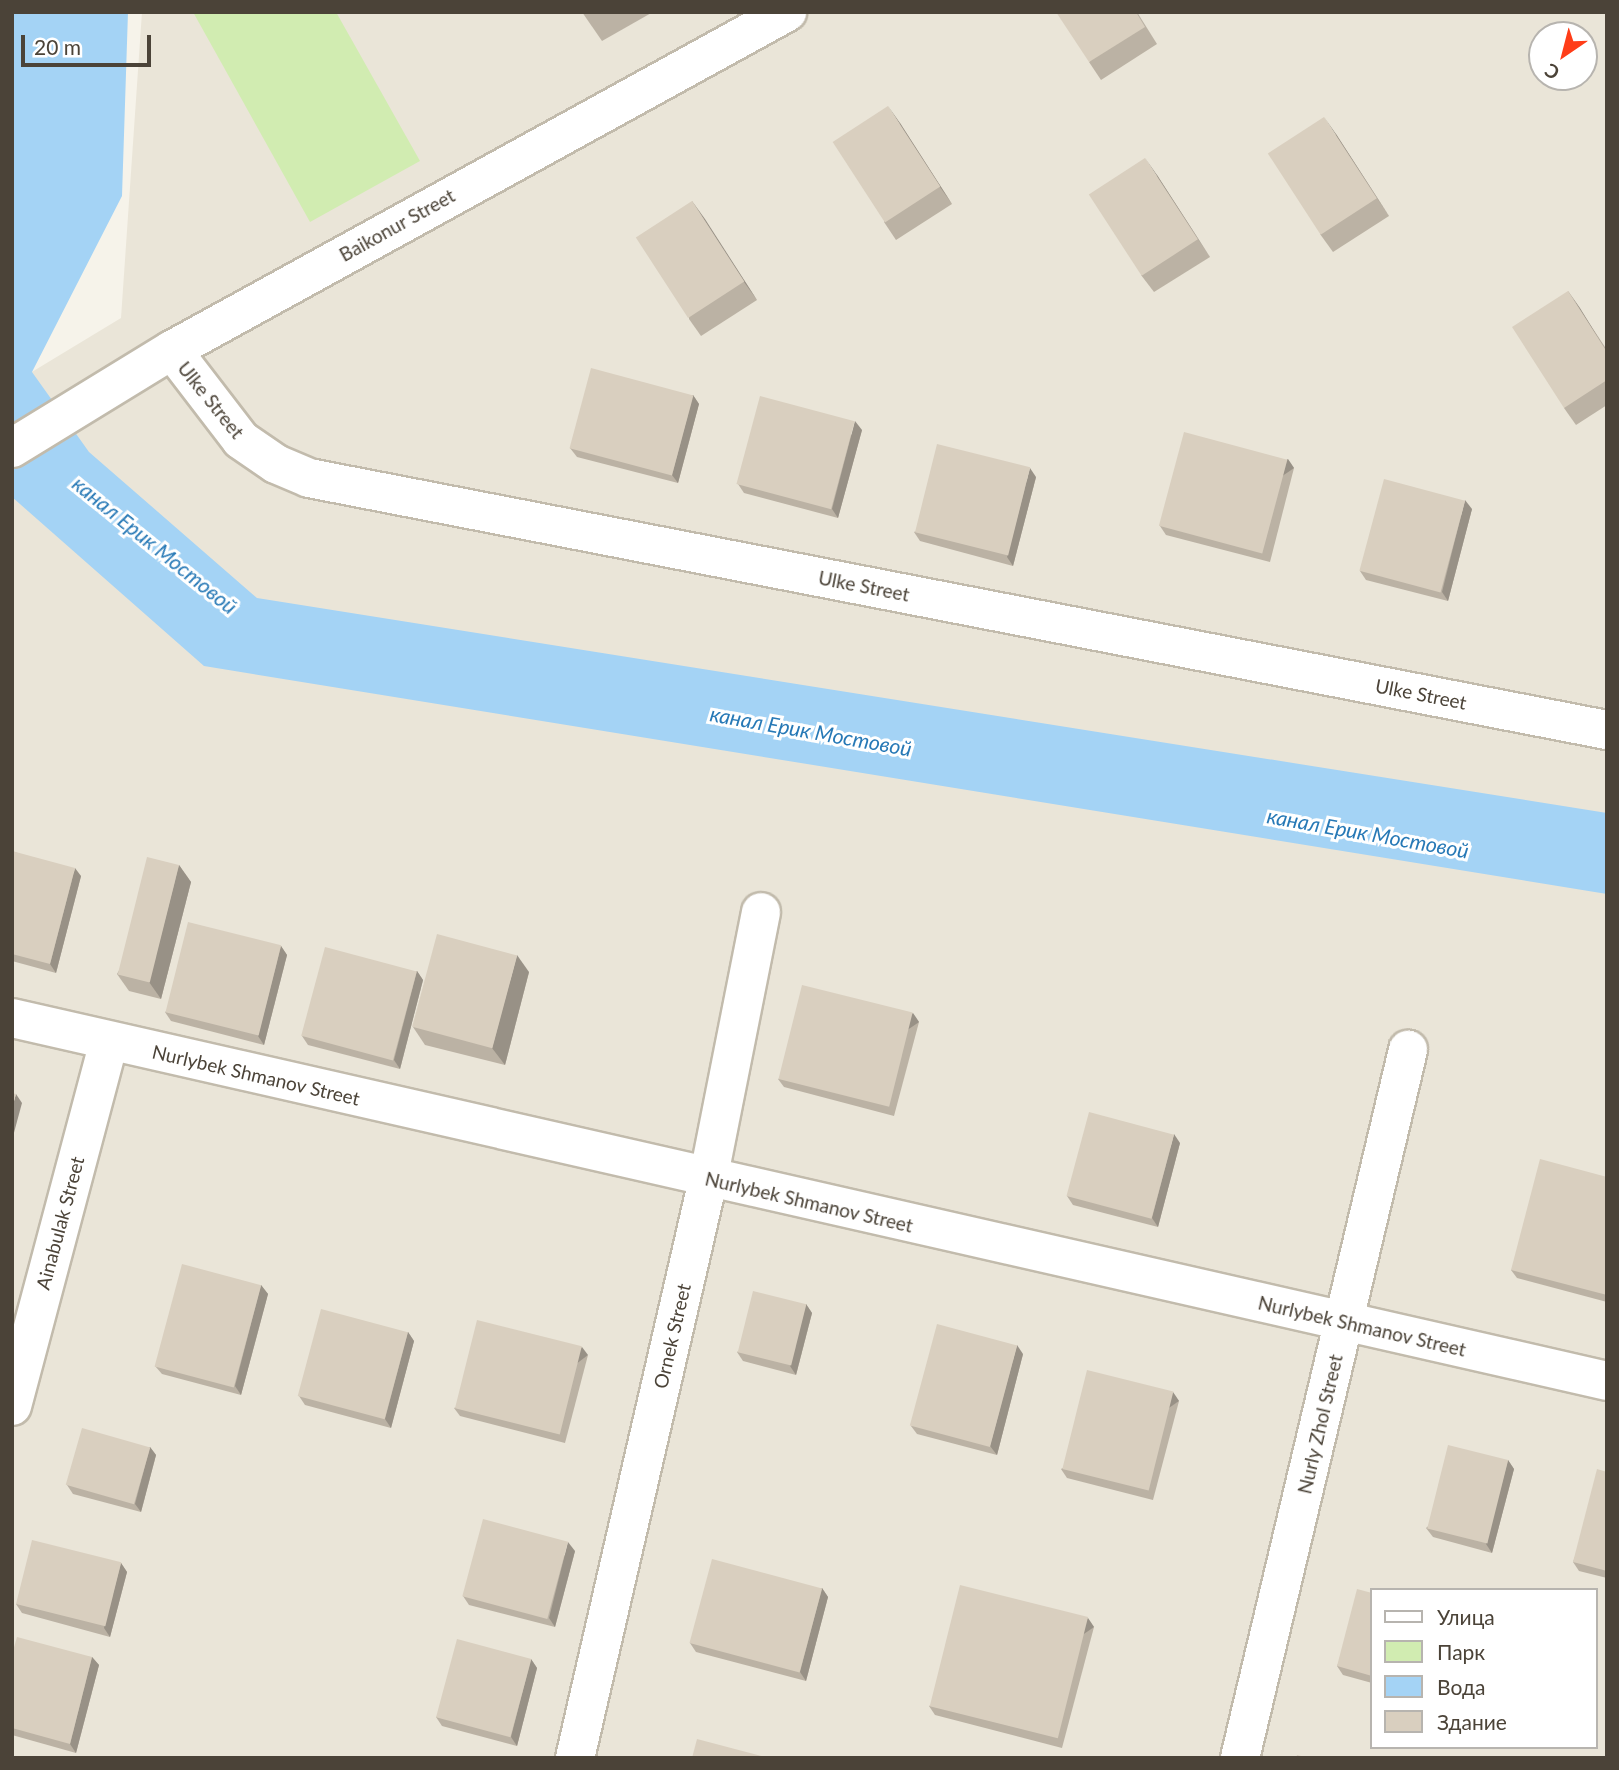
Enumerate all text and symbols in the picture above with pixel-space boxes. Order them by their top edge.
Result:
scale bar [24,21,154,65]
north arrow [1528,21,1598,91]
text: 20 m [34,34,81,59]
text: С [1540,59,1564,85]
street label: Baikonur Street [335,184,459,266]
street label: Ulke Street [173,357,249,443]
water label: канал Ерик Мостовой [68,471,242,619]
street label: Ulke Street [817,566,911,606]
street label: Ulke Street [1374,674,1468,714]
water label: канал Ерик Мостовой [708,701,914,761]
water label: канал Ерик Мостовой [1265,803,1471,863]
street label: Nurlybek Shmanov Street [150,1040,362,1110]
street label: Ainabulak Street [31,1154,89,1292]
street label: Nurlybek Shmanov Street [703,1167,915,1237]
street label: Ornek Street [649,1281,695,1391]
street label: Nurlybek Shmanov Street [1256,1291,1468,1361]
street label: Nurly Zhol Street [1293,1352,1347,1496]
legend [1370,1588,1598,1749]
text: Улица [1437,1604,1495,1629]
text: Парк [1437,1639,1485,1664]
text: Вода [1437,1674,1485,1699]
text: Здание [1437,1709,1507,1734]

